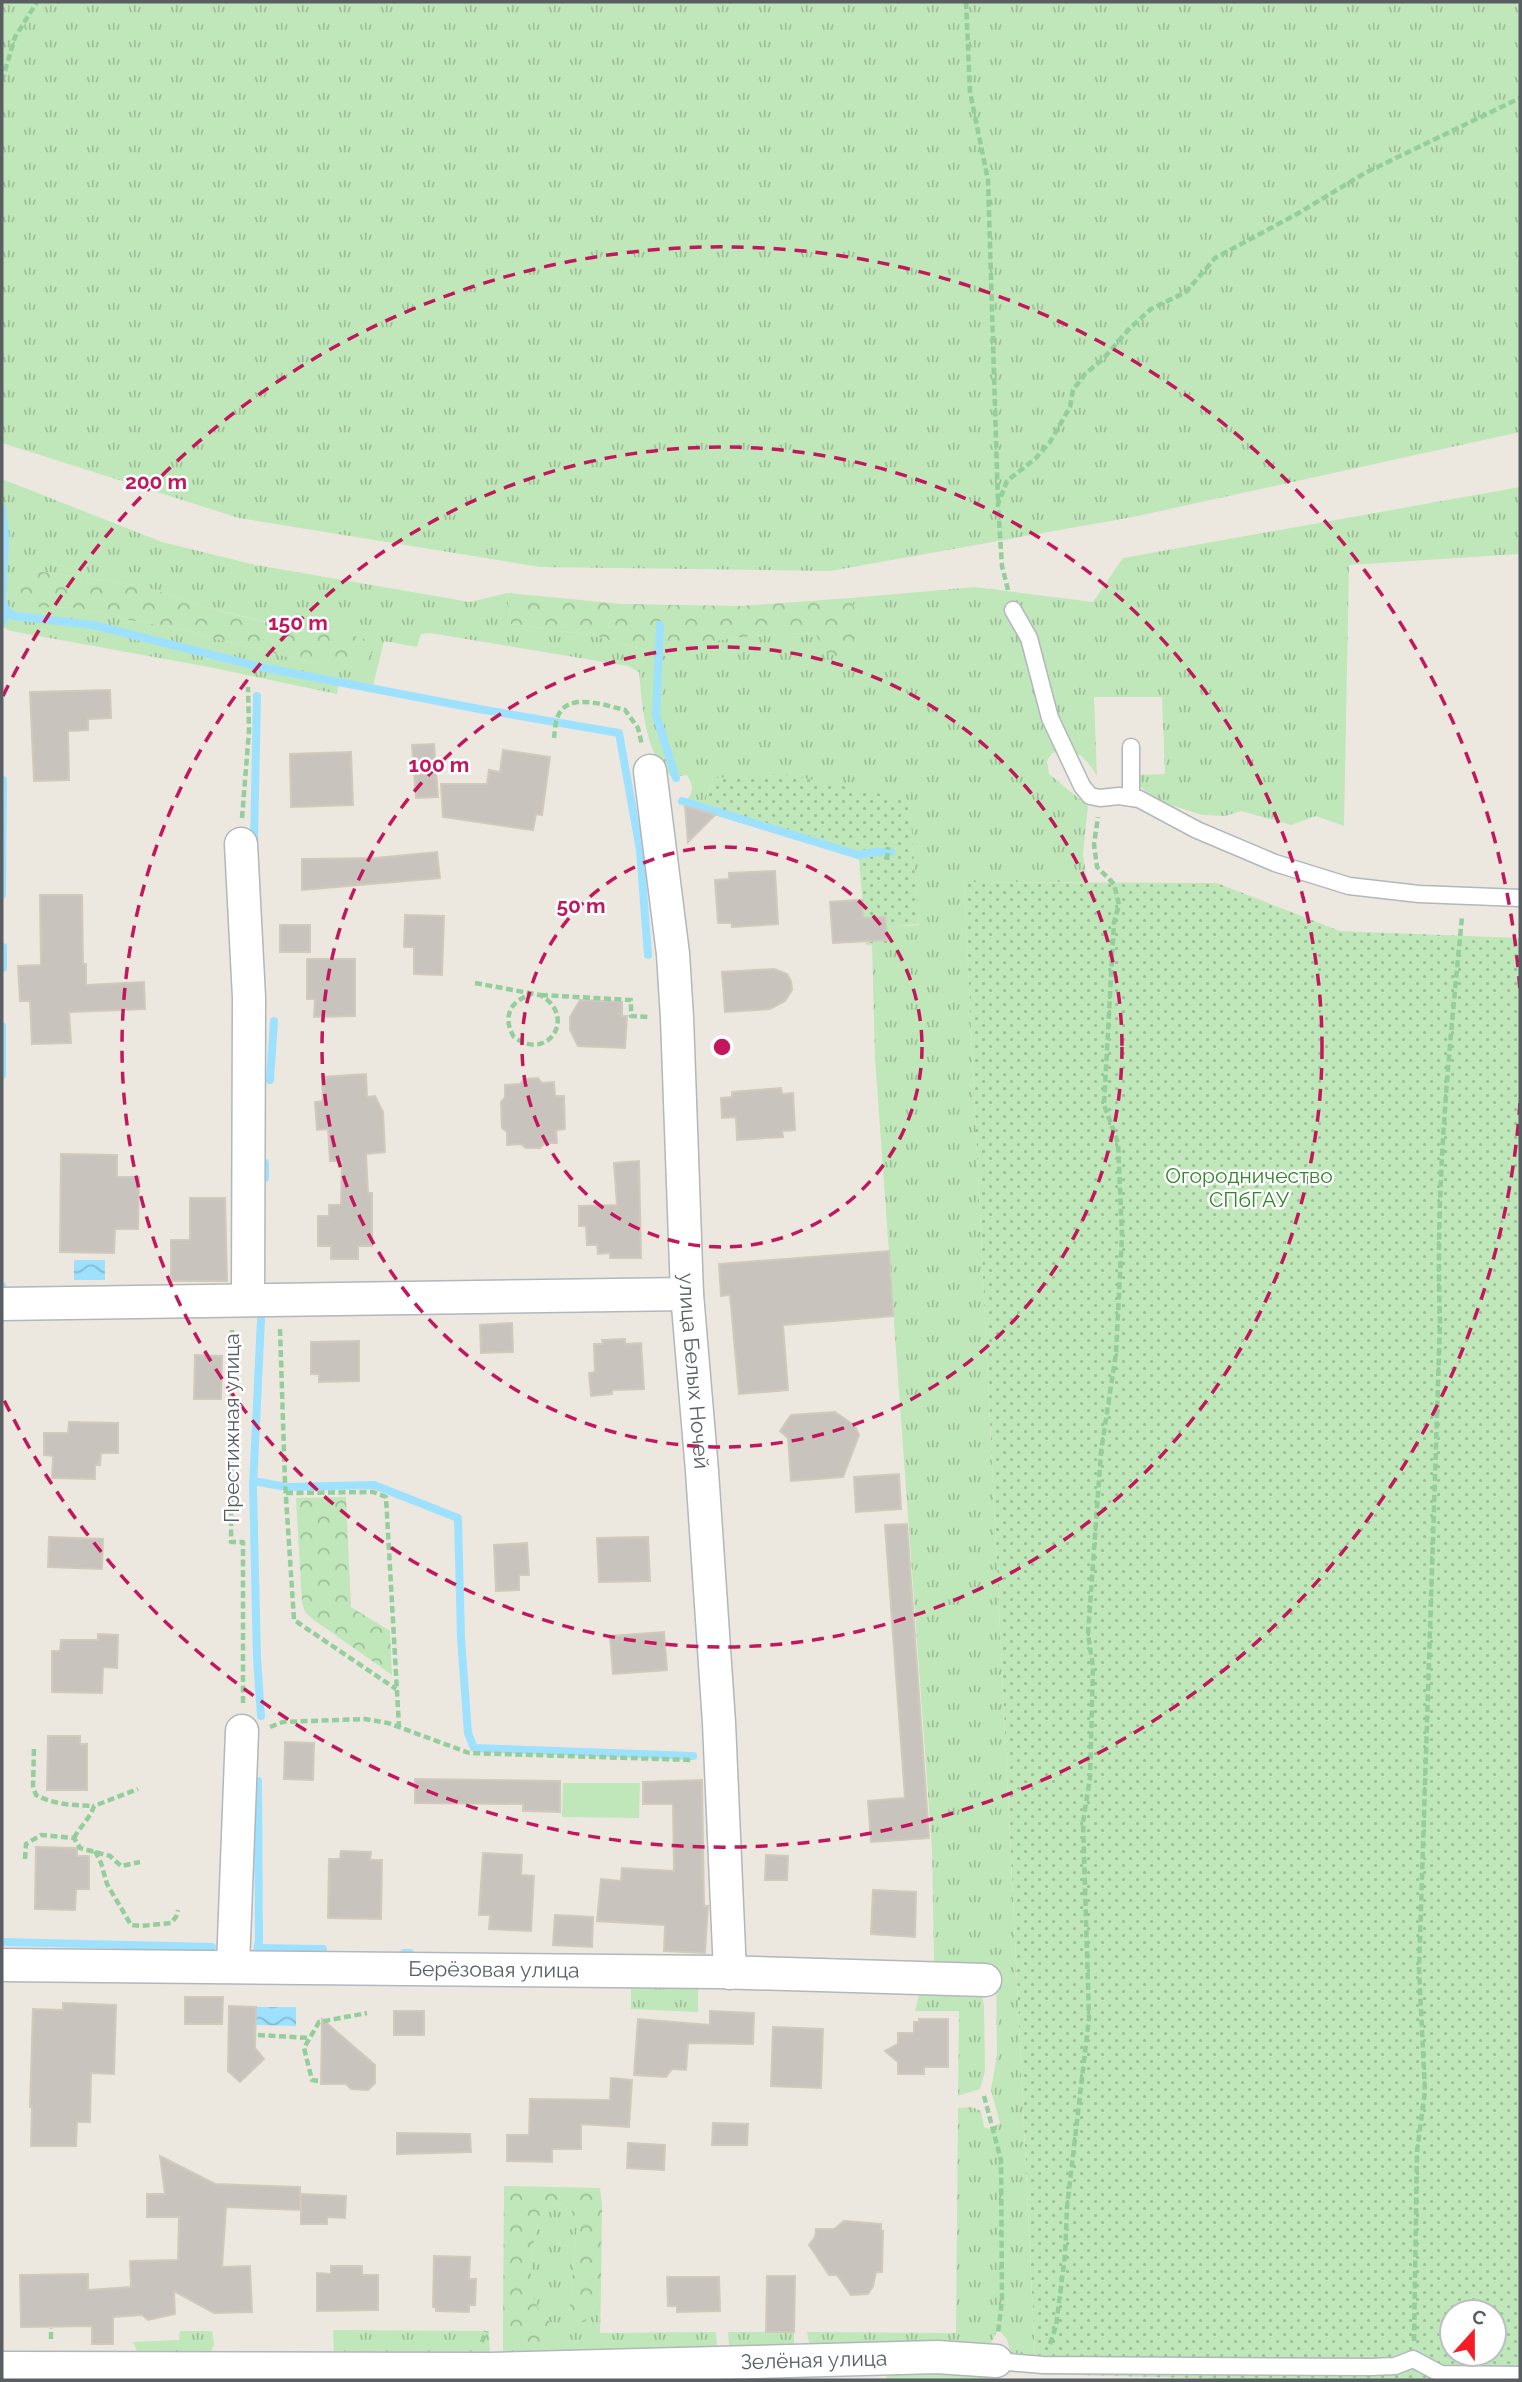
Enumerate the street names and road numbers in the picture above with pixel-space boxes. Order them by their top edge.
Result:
street label: улица Белых Ночей [674,1273,715,1470]
street label: Престижная улица [219,1333,244,1523]
street label: Берёзовая улица [408,1956,580,1983]
street label: Зелёная улица [740,2345,888,2374]

